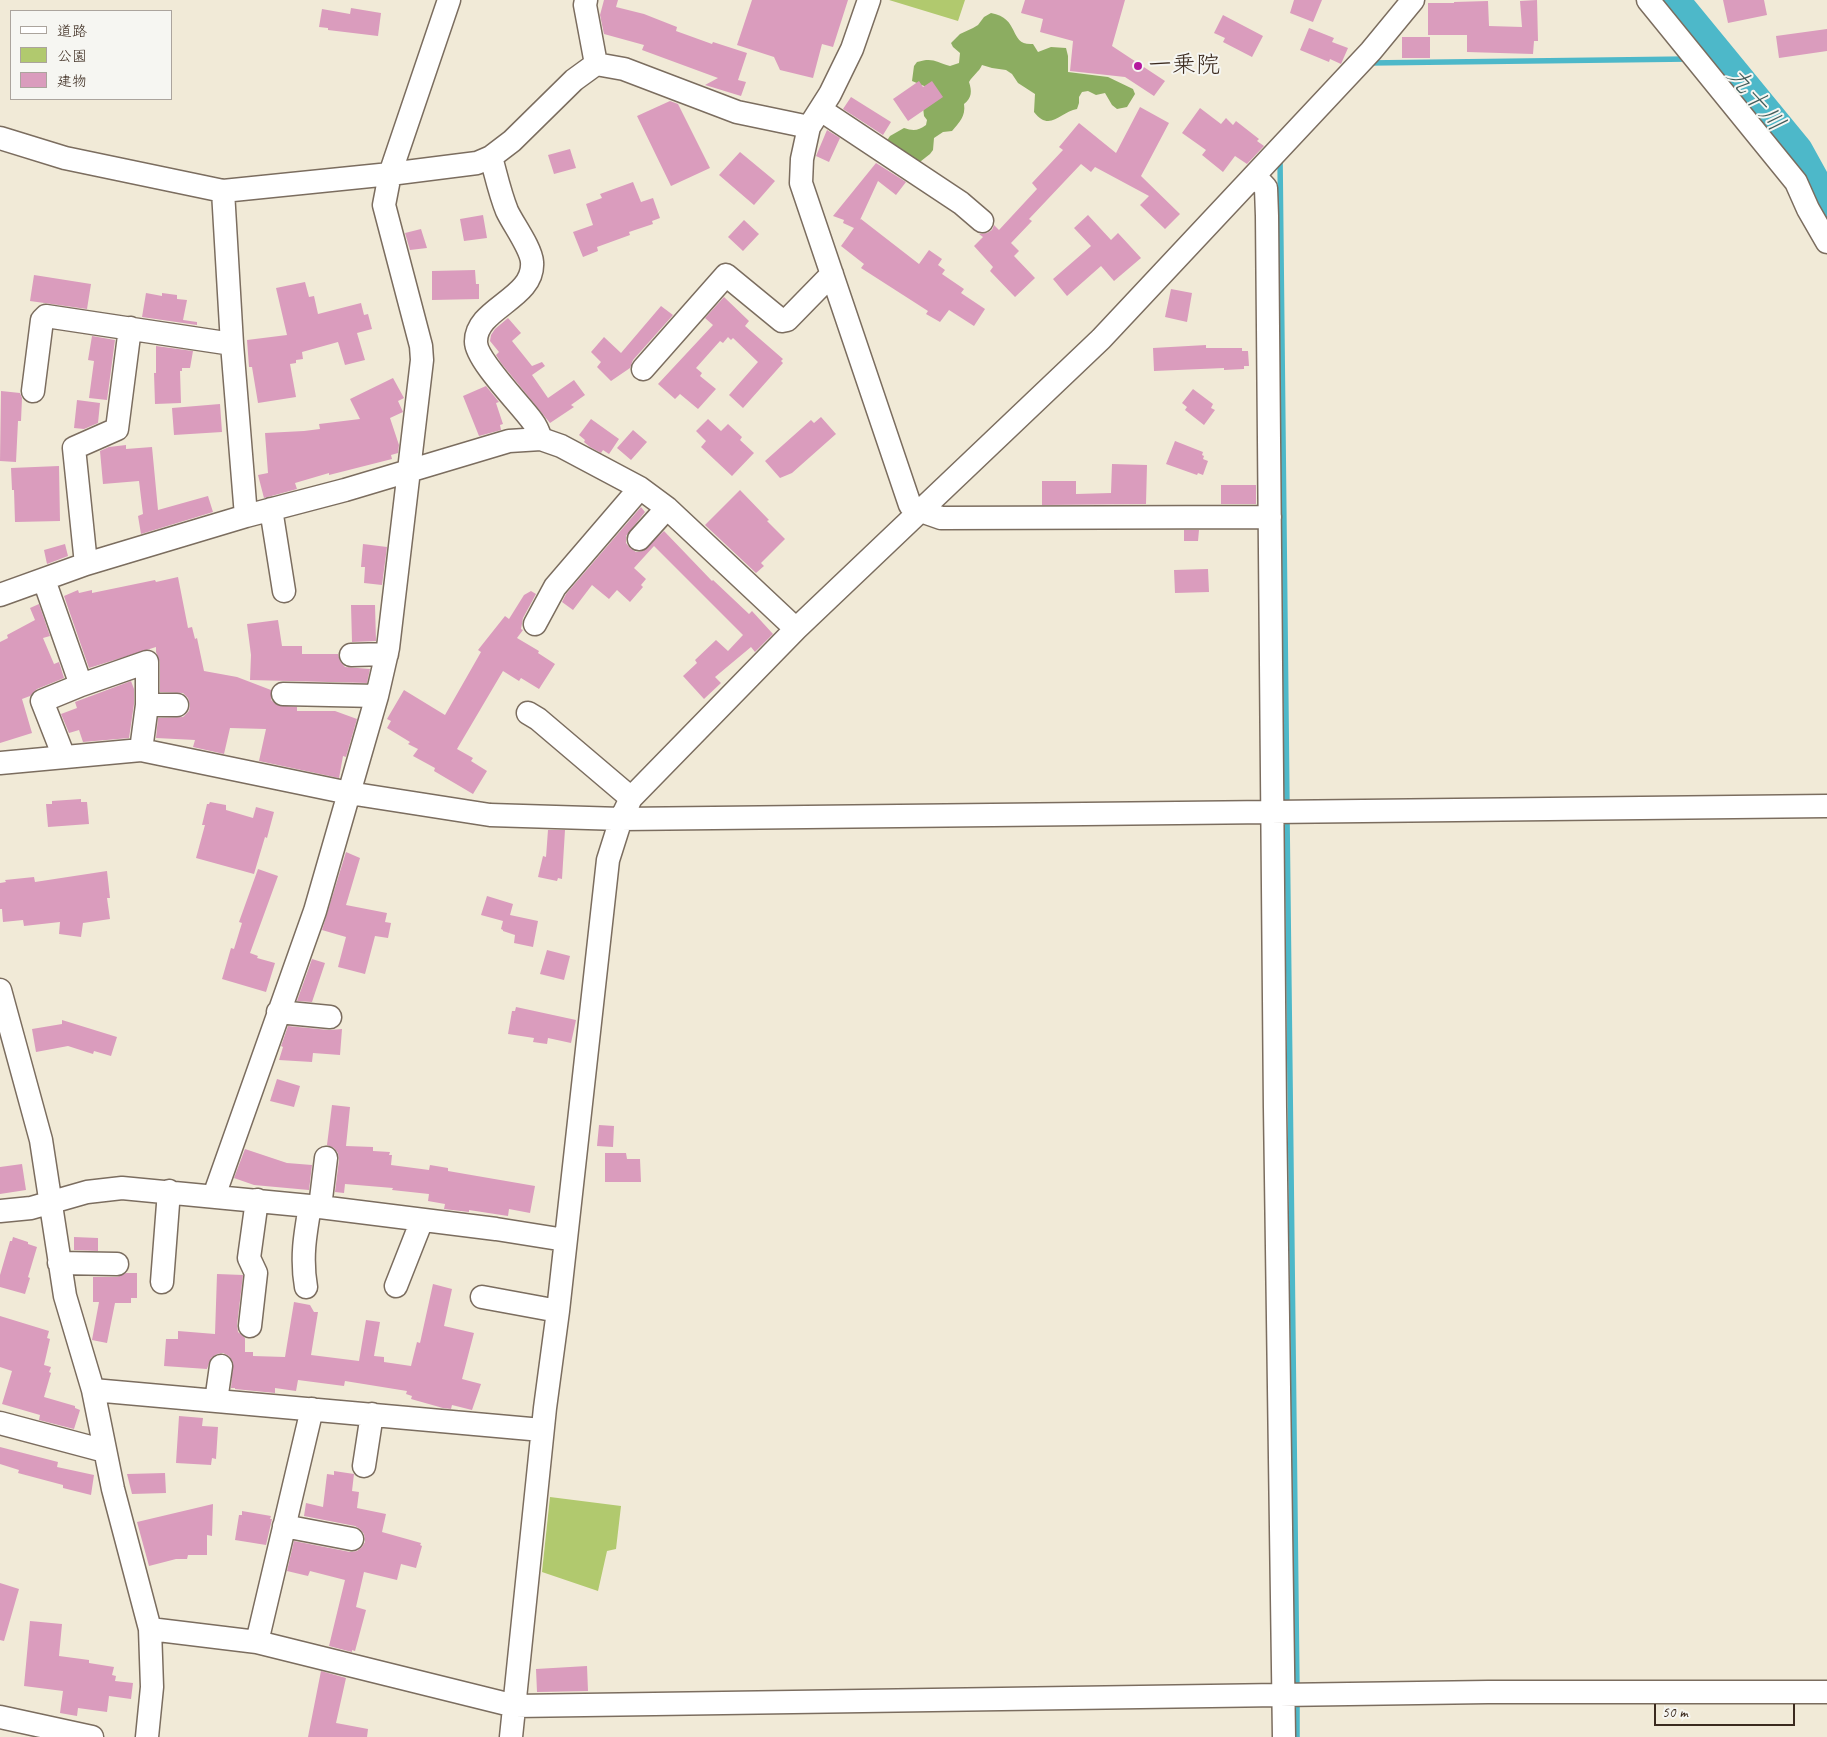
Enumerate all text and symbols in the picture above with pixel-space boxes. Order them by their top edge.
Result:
legend [10,10,172,100]
text: 道路 [57,22,87,41]
text: 公園 [57,47,87,66]
place label: 一乗院 [1148,52,1220,80]
marker: 一乗院 [1132,60,1144,72]
water label: 九十川 [1719,62,1791,138]
text: 建物 [57,72,87,91]
scale bar [1657,1694,1798,1726]
text: 50 m [1662,1703,1688,1722]

